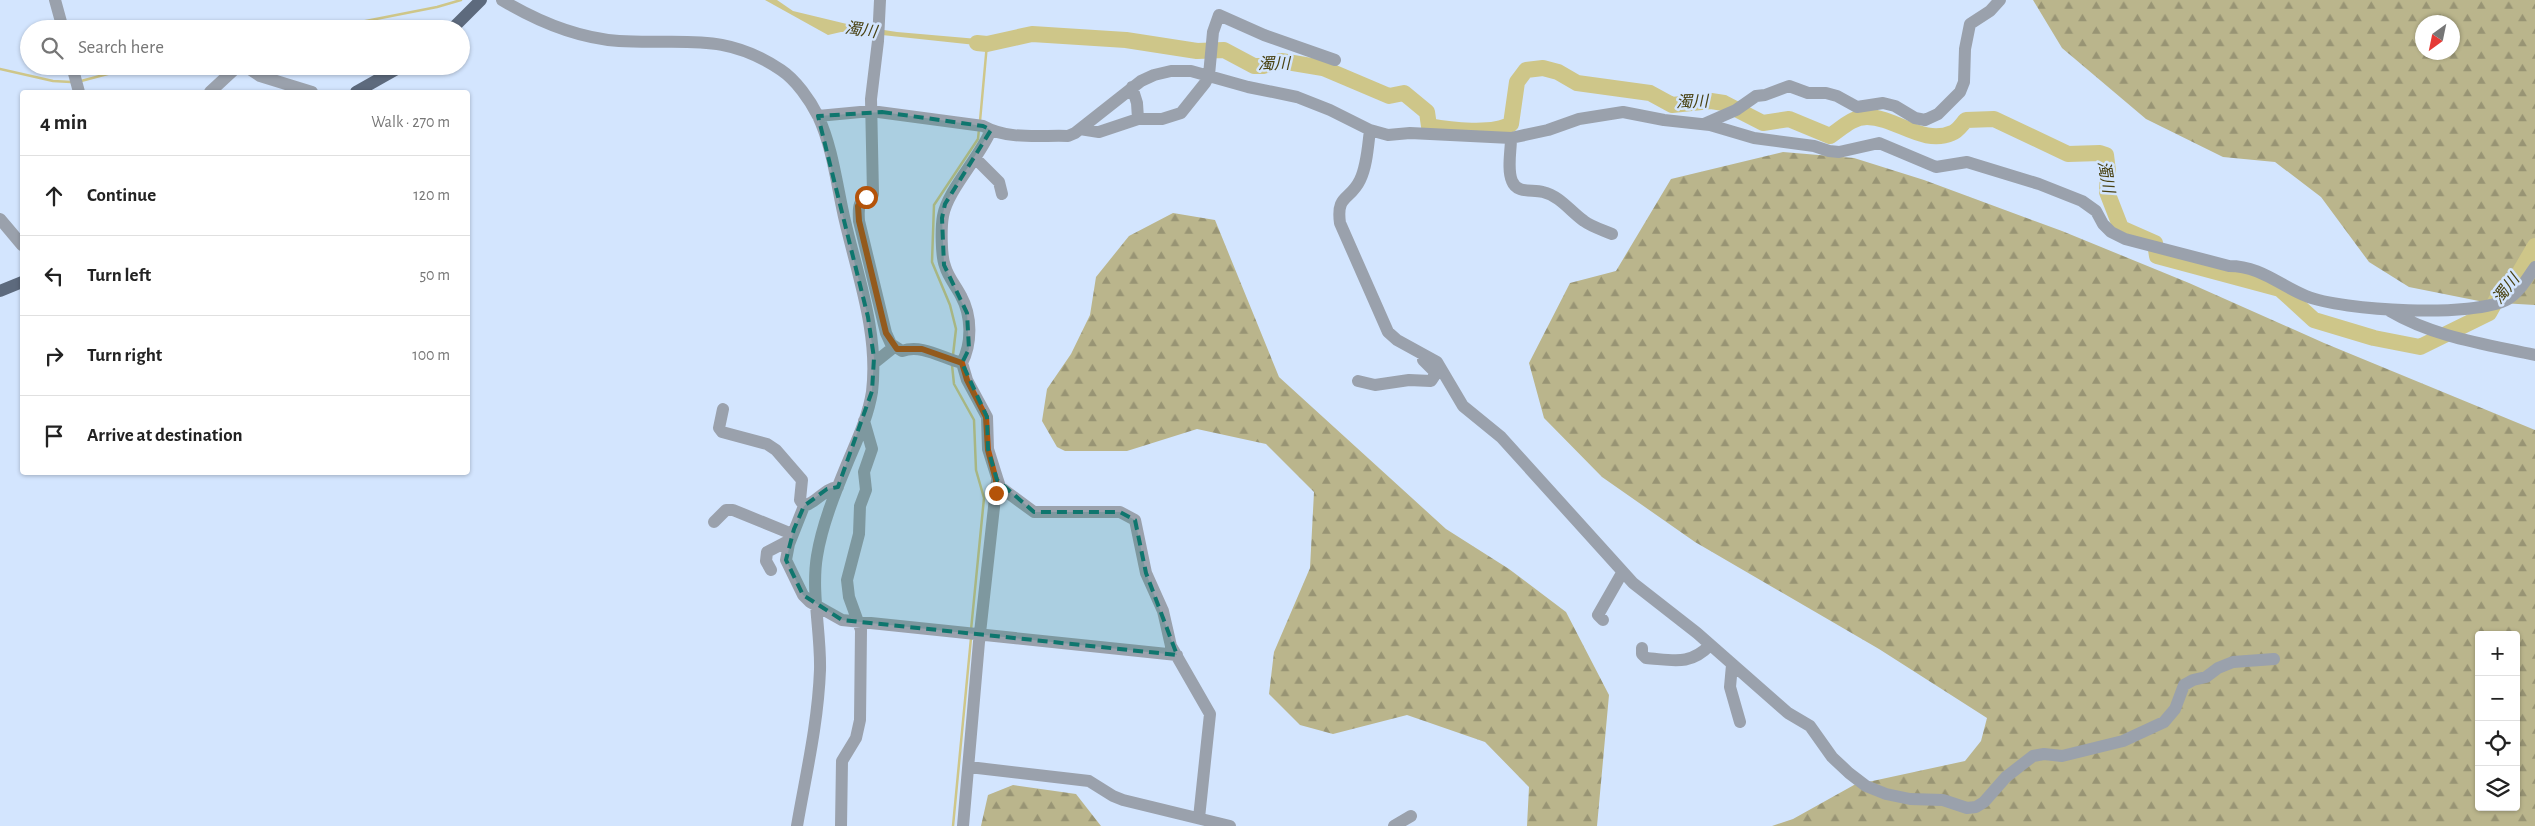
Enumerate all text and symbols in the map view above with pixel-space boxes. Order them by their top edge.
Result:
north arrow [2415,15,2460,60]
water label: 濁川 [844,19,880,40]
search box [20,20,470,75]
icon: search [38,34,66,62]
text: Search here [78,38,164,57]
water label: 濁川 [1258,55,1292,72]
water label: 濁川 [1676,92,1710,111]
text: 4 min [40,112,87,133]
text: Walk · 270 m [371,114,450,130]
water label: 濁川 [2095,160,2118,196]
icon: ahead [40,182,68,210]
text: Continue [87,186,156,205]
route start [855,186,878,209]
text: 120 m [413,187,450,203]
icon: left [40,262,68,290]
text: Turn left [87,266,151,285]
text: 50 m [419,267,450,283]
water label: 濁川 [2489,269,2523,307]
icon: right [40,342,68,370]
text: Turn right [87,346,162,365]
text: 100 m [412,347,450,363]
icon: arrive [40,422,68,450]
text: Arrive at destination [87,426,243,445]
route end [985,482,1008,505]
map controls [2475,631,2520,811]
button: + [2475,631,2520,676]
button: − [2475,676,2520,721]
button: locate [2475,721,2520,766]
button: layers [2475,766,2520,811]

